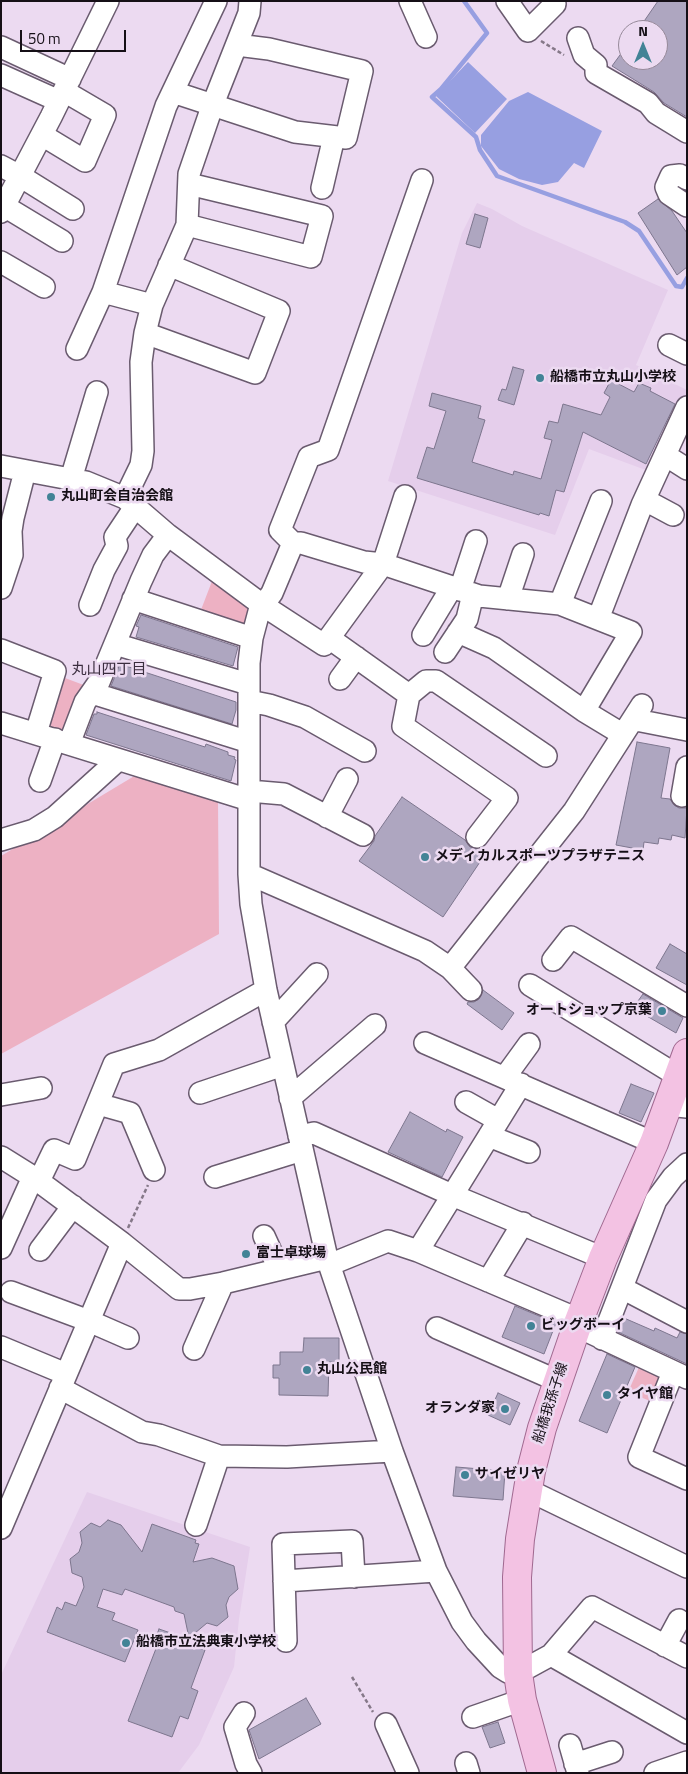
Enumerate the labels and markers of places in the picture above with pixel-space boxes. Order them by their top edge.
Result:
place label: 船橋市立丸山小学校 [550,370,676,386]
marker: 船橋市立丸山小学校 [534,372,546,384]
place label: 丸山町会自治会館 [61,489,173,505]
marker: 丸山町会自治会館 [45,491,57,503]
place label: メディカルスポーツプラザテニス [435,849,645,865]
marker: メディカルスポーツプラザテニス [419,851,431,863]
place label: オートショップ京葉 [526,1003,652,1019]
marker: オートショップ京葉 [656,1005,668,1017]
place label: 富士卓球場 [256,1246,326,1262]
marker: 富士卓球場 [240,1248,252,1260]
place label: ビッグボーイ [541,1318,625,1334]
marker: ビッグボーイ [525,1320,537,1332]
place label: 丸山公民館 [317,1362,387,1378]
marker: 丸山公民館 [301,1364,313,1376]
place label: タイヤ館 [617,1387,673,1403]
marker: タイヤ館 [601,1389,613,1401]
place label: オランダ家 [425,1401,495,1417]
marker: オランダ家 [499,1403,511,1415]
place label: サイゼリヤ [475,1467,545,1483]
marker: サイゼリヤ [459,1469,471,1481]
place label: 船橋市立法典東小学校 [136,1635,276,1651]
marker: 船橋市立法典東小学校 [120,1637,132,1649]

